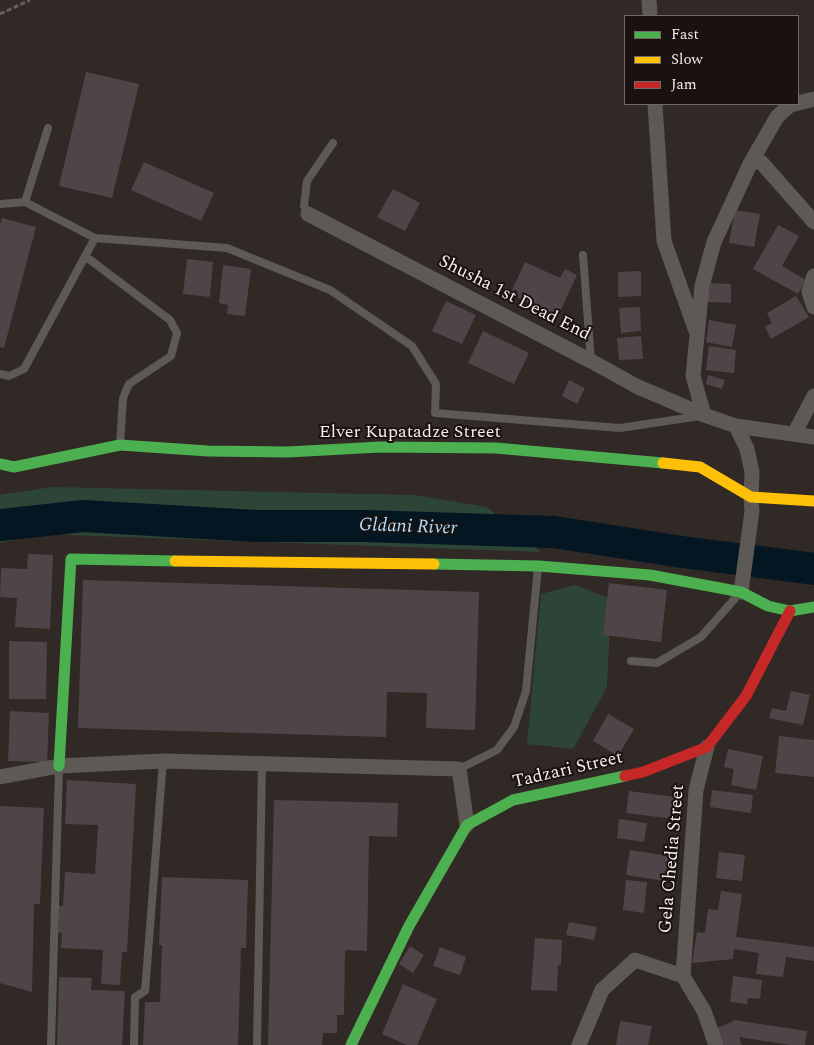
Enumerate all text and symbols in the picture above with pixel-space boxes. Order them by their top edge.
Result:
legend [624,15,799,105]
text: Fast [671,23,699,46]
text: Slow [671,48,703,71]
text: Jam [671,73,697,96]
street label: Shusha 1st Dead End [434,251,594,347]
street label: Elver Kupatadze Street [319,422,501,444]
water label: Gldani River [358,515,458,541]
street label: Tadzari Street [511,748,625,794]
street label: Gela Chedia Street [656,784,690,934]

